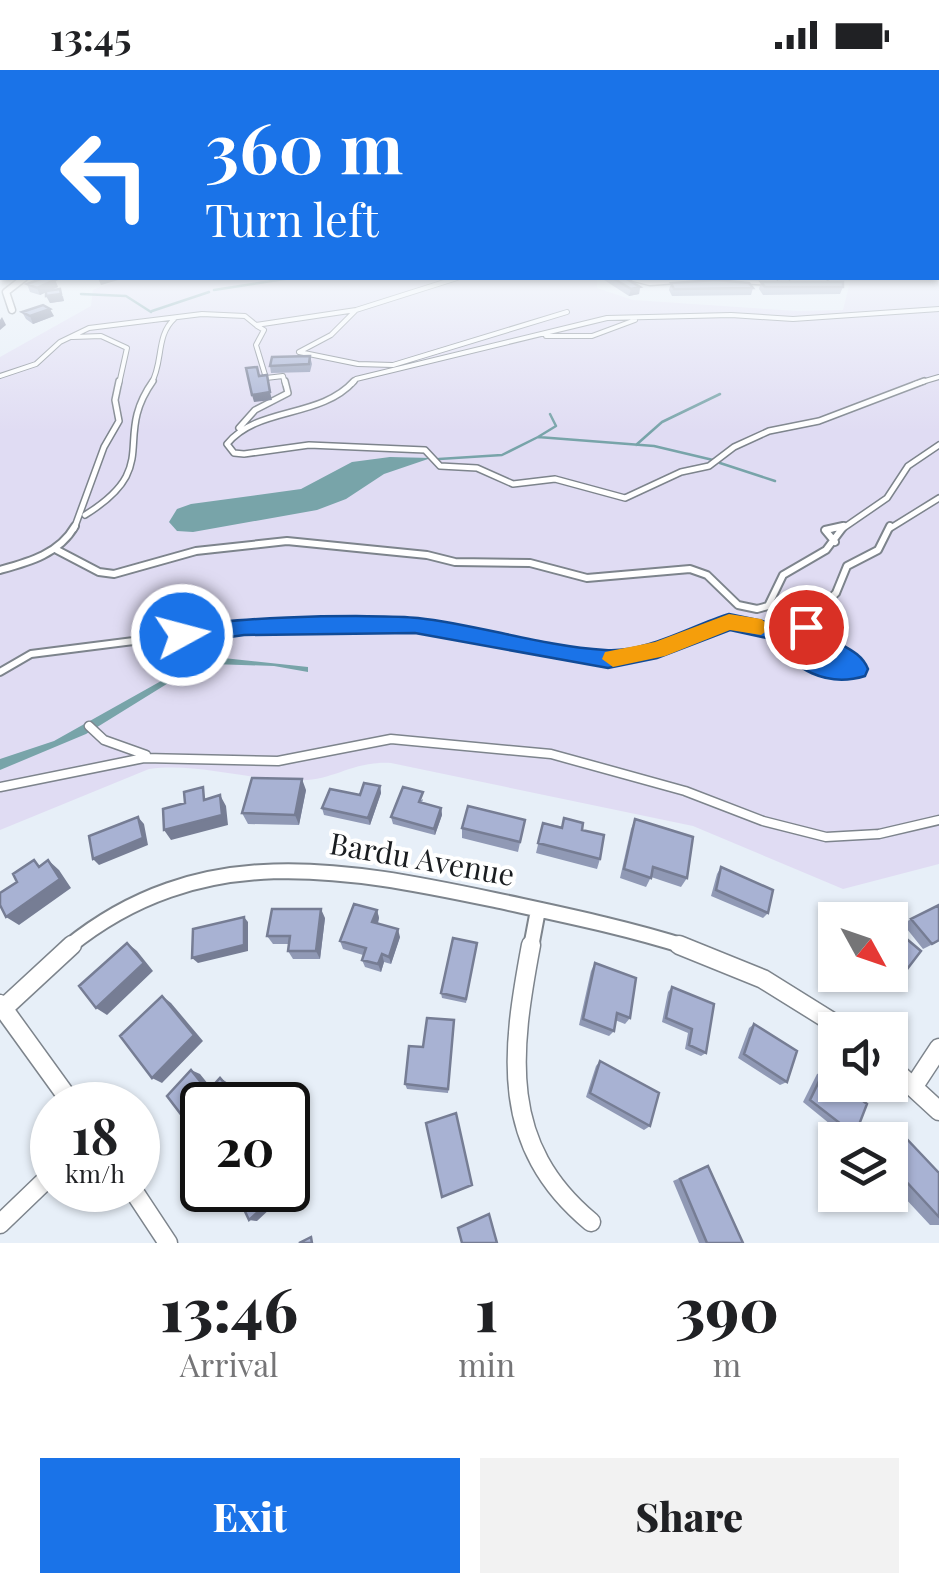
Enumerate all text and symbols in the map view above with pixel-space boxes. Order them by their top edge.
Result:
text: 13:45 [50,10,131,61]
text: 360 m [205,98,403,192]
icon: left [40,110,170,240]
text: Turn left [205,188,379,248]
position arrow [130,583,234,687]
pin [764,585,849,670]
icon: arrive [779,600,834,655]
street label: Bardu Avenue [327,822,518,894]
north arrow [818,902,908,992]
map controls [818,902,908,1212]
button: sound [818,1012,908,1102]
speed limit sign: 20 [180,1082,310,1212]
text: 18 [71,1101,119,1168]
button: layers [818,1122,908,1212]
text: km/h [65,1156,125,1189]
text: 13:46 [160,1267,298,1347]
text: 1 [475,1267,498,1347]
text: 390 [675,1267,779,1347]
text: Arrival [180,1342,278,1385]
text: min [458,1342,515,1385]
text: m [713,1342,741,1385]
button: Exit [40,1458,460,1573]
button: Share [480,1458,899,1573]

